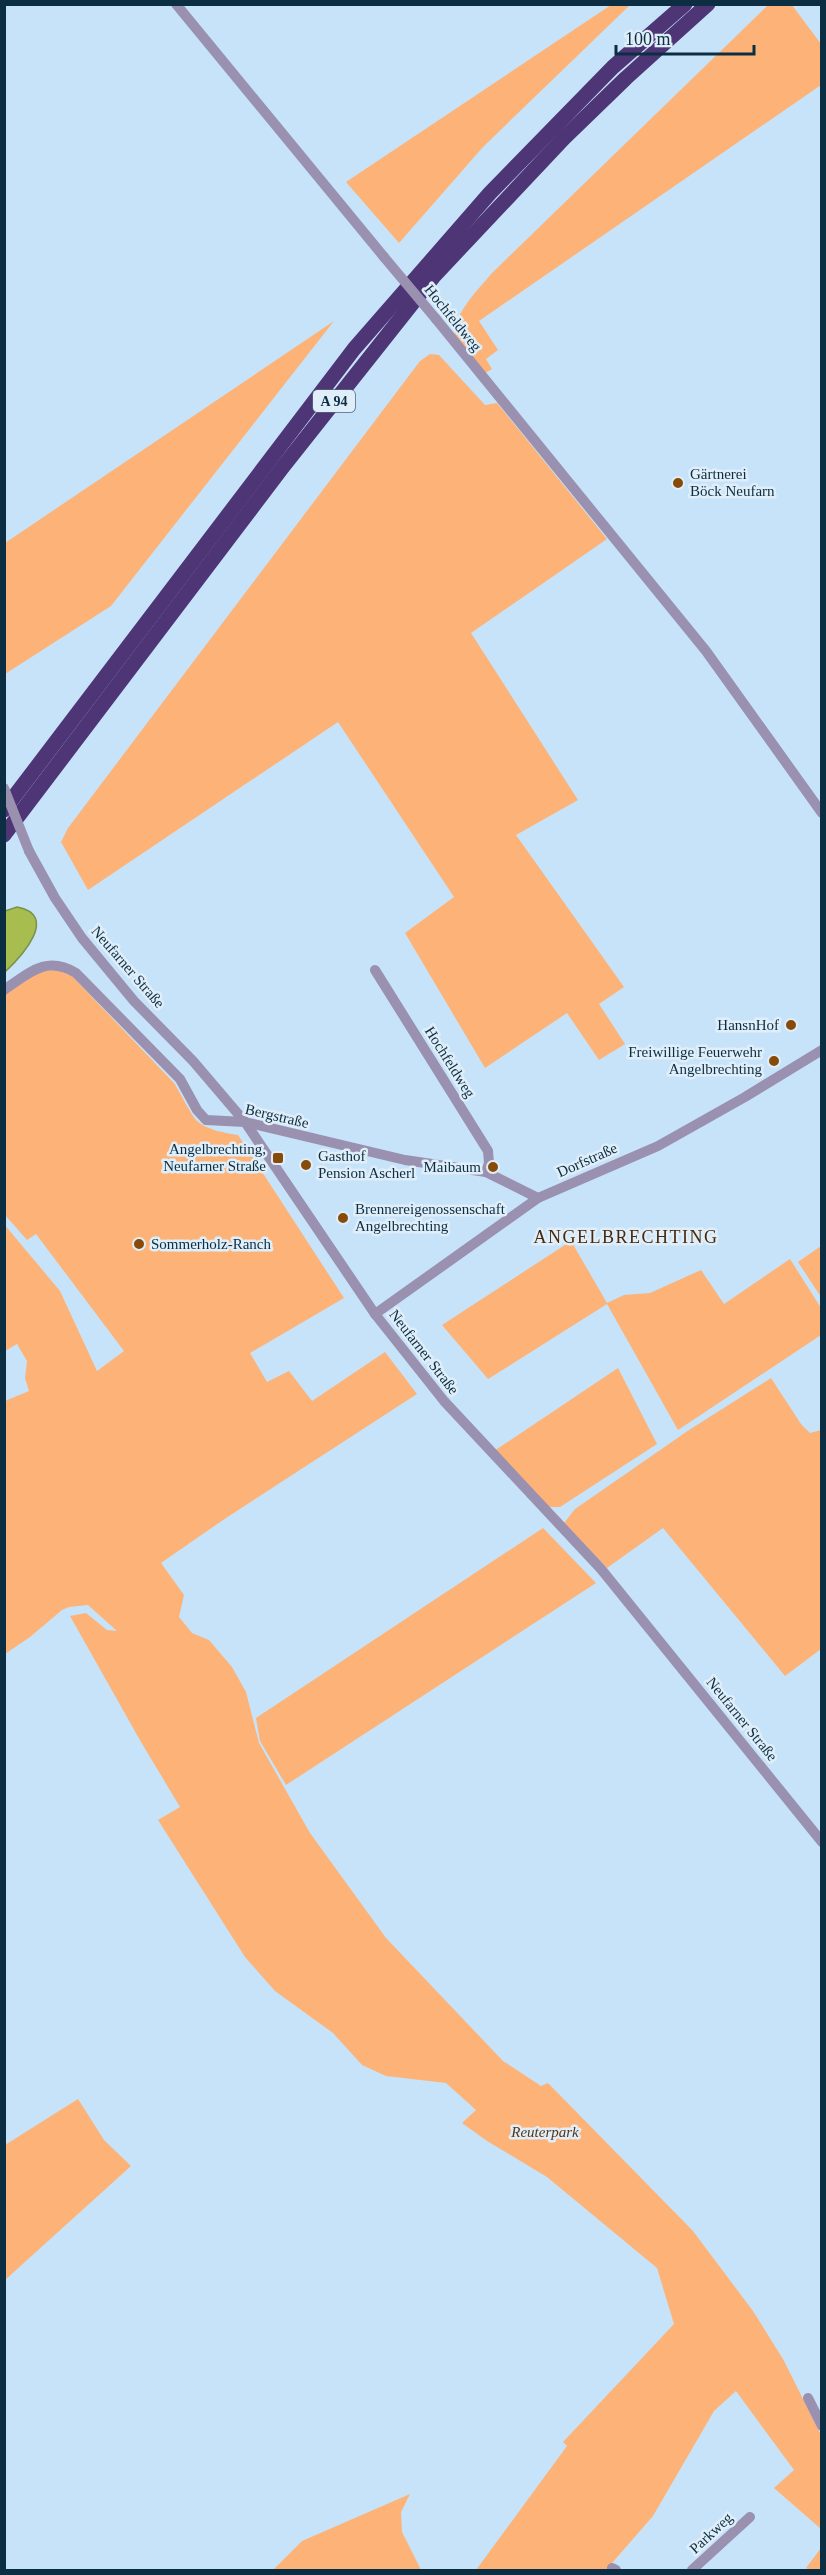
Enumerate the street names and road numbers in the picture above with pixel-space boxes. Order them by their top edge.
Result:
street label: Hochfeldweg [421,282,485,355]
road number: A 94 [313,390,355,412]
street label: Neufarner Straße [88,923,168,1011]
street label: Hochfeldweg [422,1023,478,1101]
street label: Bergstraße [244,1101,311,1131]
street label: Dorfstraße [554,1140,620,1180]
street label: Neufarner Straße [386,1307,462,1398]
street label: Neufarner Straße [703,1674,781,1764]
street label: Parkweg [686,2509,736,2557]

